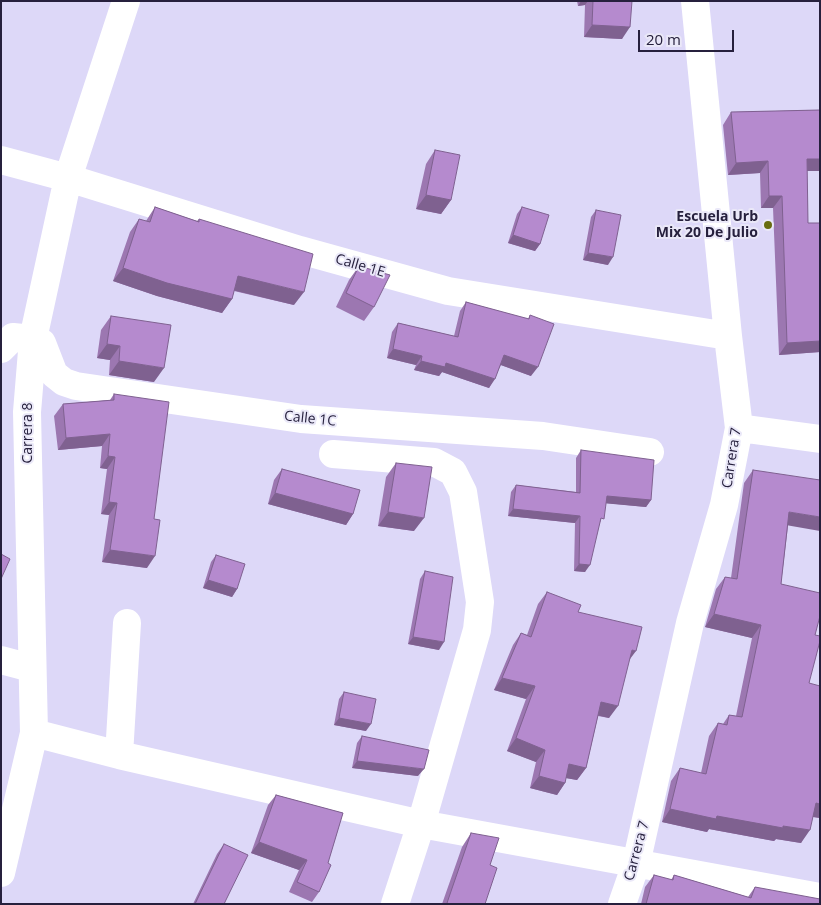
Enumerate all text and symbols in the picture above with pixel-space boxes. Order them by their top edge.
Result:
scale bar [641,20,737,52]
text: 20 m [646,29,681,49]
place label: Escuela Urb Mix 20 De Julio [656,209,758,242]
marker: Escuela Urb Mix 20 De Julio [762,219,774,231]
street label: Calle 1E [333,251,387,281]
street label: Carrera 8 [20,402,36,464]
street label: Calle 1C [283,408,337,430]
street label: Carrera 7 [719,427,745,489]
street label: Carrera 7 [621,819,653,883]

